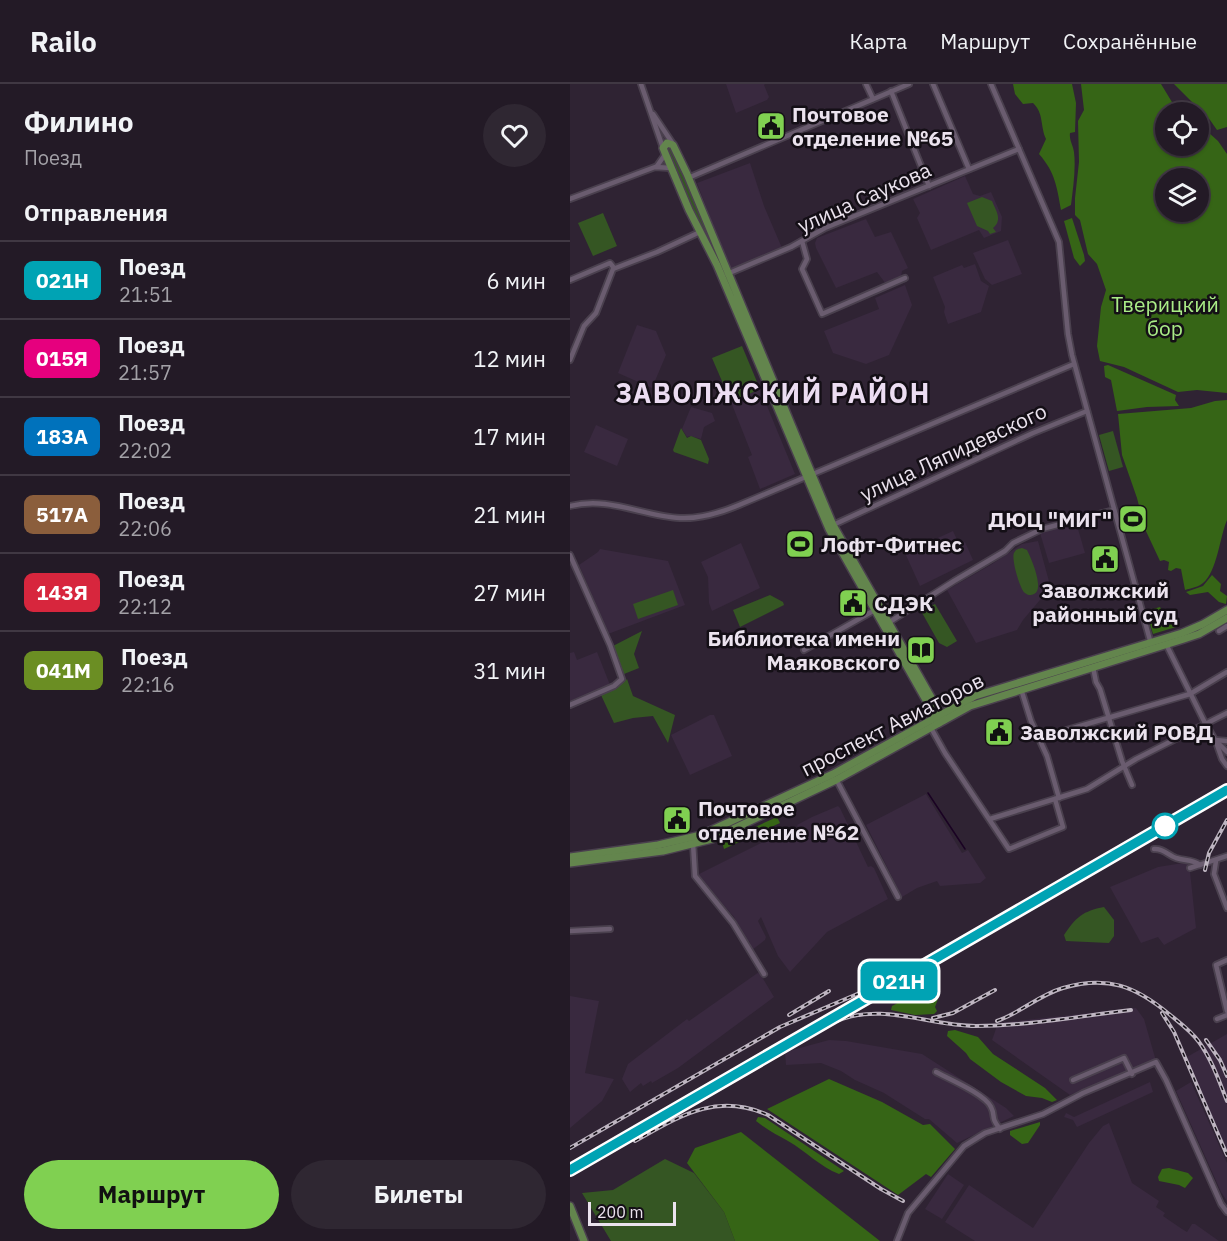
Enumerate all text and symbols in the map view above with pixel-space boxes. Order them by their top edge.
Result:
text: Railo [30,23,97,60]
text: Карта [849,27,907,55]
text: Маршрут [940,27,1030,55]
text: Сохранённые [1063,27,1197,55]
place label: Почтовое отделение №65 [792,100,953,152]
map controls [1155,102,1209,222]
button: locate [1155,102,1209,156]
text: Филино [24,103,134,140]
button: heart [483,104,546,167]
public building icon: Почтовое отделение №65 [755,110,787,142]
text: Поезд [24,144,82,171]
street label: улица Саукова [793,155,935,239]
button: layers [1155,168,1209,222]
text: Отправления [24,198,168,227]
text: Поезд [119,252,186,281]
text: 021Н [36,266,89,294]
text: 6 мин [486,266,546,295]
text: 21:51 [119,281,173,308]
park label: Тверицкий бор [1111,290,1219,342]
text: Поезд [118,330,185,359]
text: 015Я [36,344,88,372]
text: 12 мин [473,344,546,373]
text: 21:57 [118,359,172,386]
district label: ЗАВОЛЖСКИЙ РАЙОН [615,375,931,410]
street label: улица Ляпидевского [855,396,1051,508]
text: Поезд [118,408,185,437]
text: 183А [36,422,88,450]
text: 17 мин [473,422,546,451]
text: 22:02 [118,437,172,464]
text: Поезд [118,486,185,515]
text: 517А [36,500,88,528]
text: 21 мин [473,500,546,529]
sports icon: ДЮЦ "МИГ" [1117,503,1149,535]
place label: ДЮЦ "МИГ" [988,505,1112,533]
text: 22:06 [118,515,172,542]
sports icon: Лофт-Фитнес [784,528,816,560]
place label: Лофт-Фитнес [821,530,962,558]
public building icon: Заволжский районный суд [1089,543,1121,575]
text: Поезд [118,564,185,593]
place label: Заволжский районный суд [1032,576,1178,628]
text: 143Я [36,578,88,606]
text: 27 мин [473,578,546,607]
public building icon: СДЭК [837,587,869,619]
place label: СДЭК [874,589,933,617]
text: 22:12 [118,593,172,620]
place label: Библиотека имени Маяковского [707,624,900,676]
library icon: Библиотека имени Маяковского [905,634,937,666]
text: Поезд [121,642,188,671]
text: 041М [36,656,91,684]
text: 31 мин [473,656,546,685]
street label: проспект Авиаторов [796,666,988,782]
text: 22:16 [121,671,175,698]
public building icon: Заволжский РОВД [983,716,1015,748]
place label: Заволжский РОВД [1020,718,1213,746]
place label: Почтовое отделение №62 [698,794,859,846]
public building icon: Почтовое отделение №62 [661,804,693,836]
unlabelled marker [1152,813,1178,839]
line badge: 021Н [857,962,941,1000]
text: 021Н [872,967,926,995]
button: Маршрут [24,1160,279,1229]
button: Билеты [291,1160,546,1229]
scale bar [588,1199,676,1226]
text: 200 m [597,1202,644,1222]

